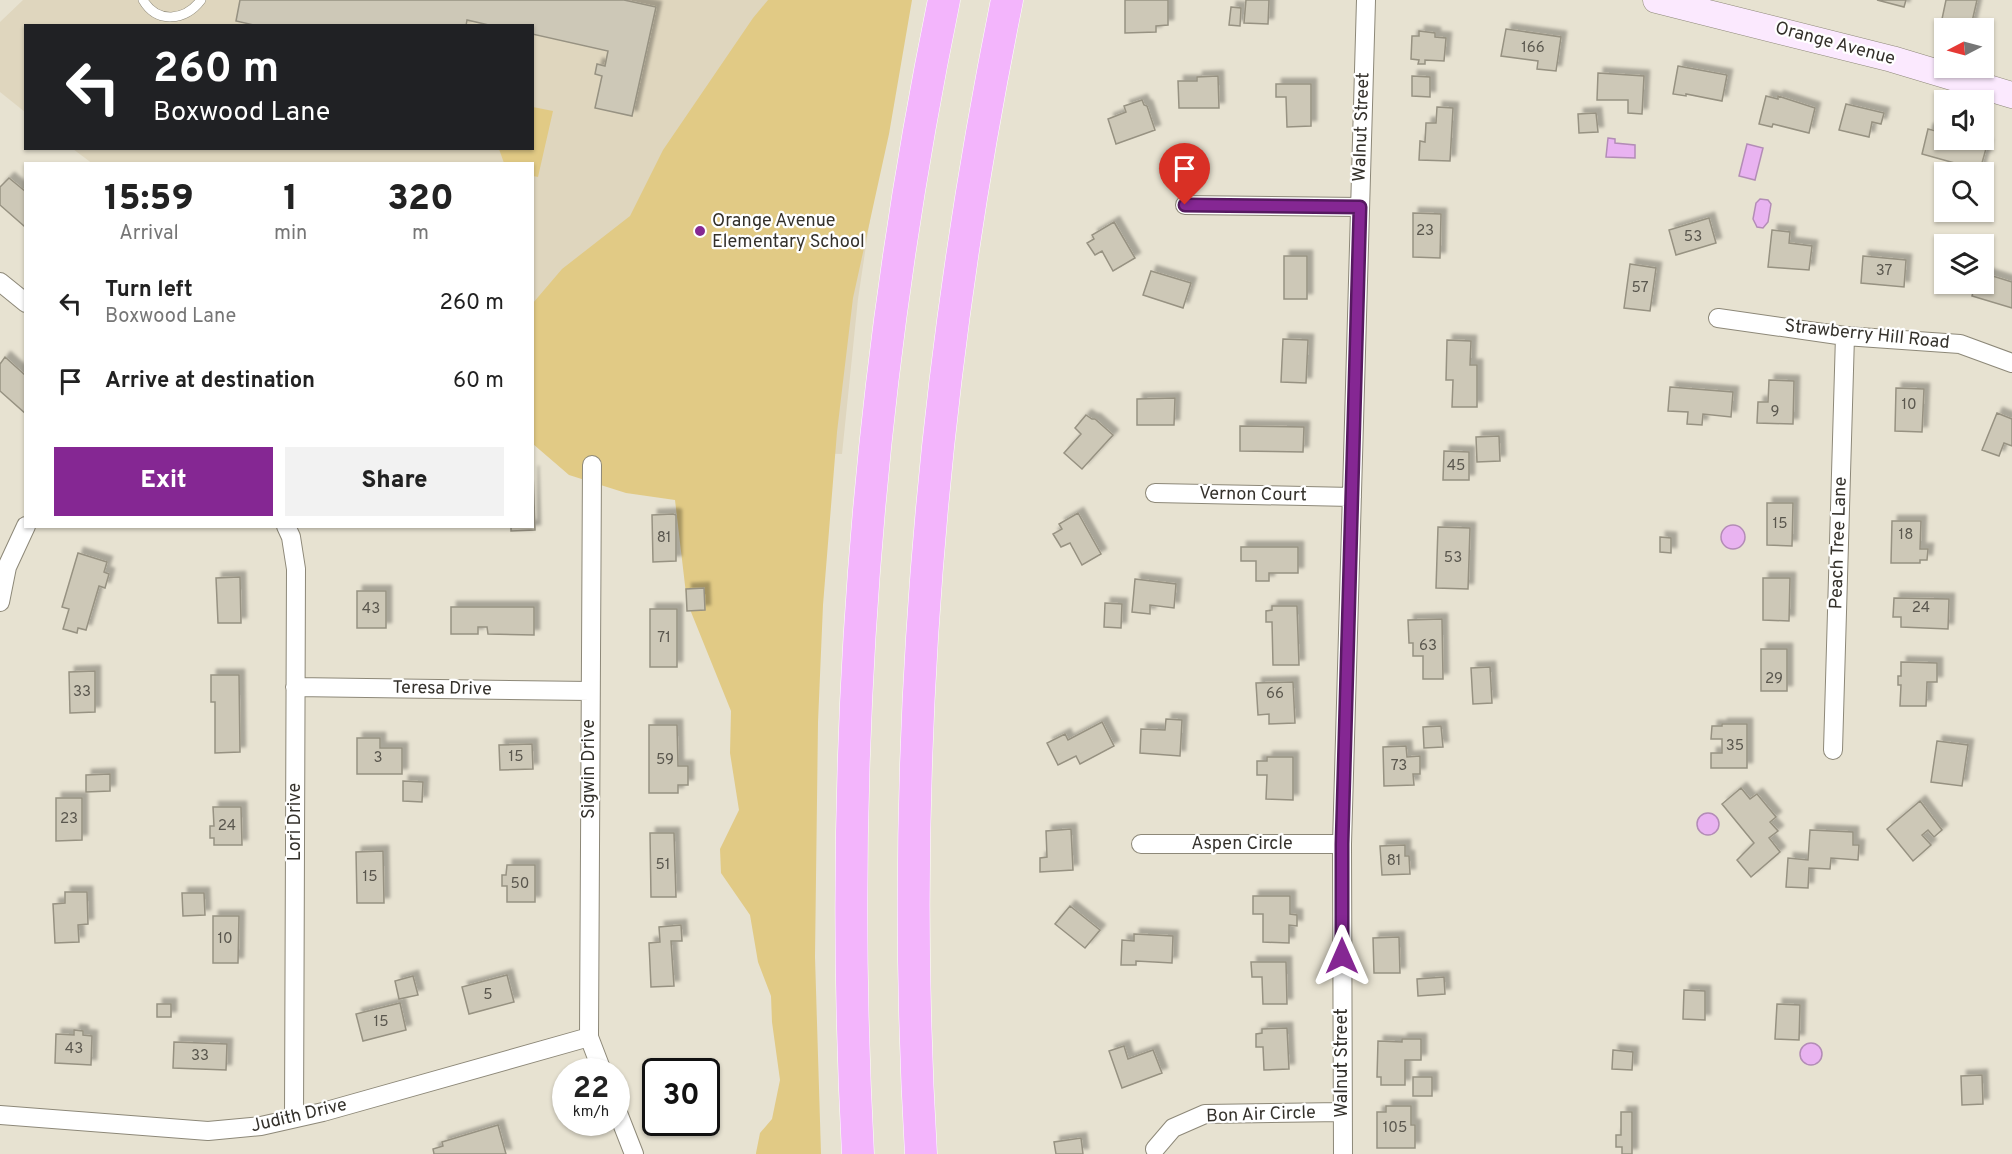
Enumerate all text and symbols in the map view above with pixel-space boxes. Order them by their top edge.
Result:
street label: Orange Avenue [1772,17,1898,71]
north arrow [1934,18,1994,78]
map controls [1934,18,1994,294]
house number: 166 [1521,39,1545,58]
text: 260 m [153,44,279,97]
icon: left [54,48,132,126]
street label: Walnut Street [1349,72,1375,182]
button: sound [1934,90,1994,150]
text: Boxwood Lane [153,96,330,130]
pin [1159,143,1210,205]
icon: arrive [1168,152,1201,185]
button: search [1934,162,1994,222]
text: 15:59 [104,177,194,223]
text: 1 [283,177,298,223]
text: 320 [387,177,454,223]
place label: Orange Avenue Elementary School [712,210,865,254]
text: Arrival [119,221,179,247]
text: min [274,221,307,247]
text: m [412,221,429,247]
house number: 23 [1416,222,1434,241]
marker: Orange Avenue Elementary School [693,224,707,238]
house number: 53 [1684,228,1702,247]
button: layers [1934,234,1994,294]
house number: 37 [1876,262,1893,281]
text: Turn left [105,277,193,304]
house number: 57 [1632,279,1649,298]
icon: left [54,287,87,320]
text: 260 m [439,290,504,317]
text: Boxwood Lane [105,304,236,330]
street label: Strawberry Hill Road [1783,315,1951,355]
icon: arrive [54,365,87,398]
text: Arrive at destination [105,368,315,395]
text: 60 m [453,368,504,395]
house number: 10 [1901,396,1917,415]
house number: 9 [1771,403,1779,422]
button: Exit [54,447,273,516]
button: Share [285,447,504,516]
house number: 45 [1447,457,1465,476]
street label: Peach Tree Lane [1825,476,1853,610]
street label: Vernon Court [1199,483,1307,507]
house number: 15 [1773,515,1787,534]
house number: 18 [1899,526,1913,545]
house number: 81 [657,529,671,548]
house number: 53 [1444,549,1462,568]
house number: 24 [1912,599,1930,618]
house number: 43 [362,600,380,619]
house number: 71 [657,629,671,648]
house number: 63 [1419,637,1437,656]
house number: 29 [1765,670,1783,689]
street label: Teresa Drive [392,677,492,701]
house number: 33 [73,683,91,702]
house number: 66 [1266,685,1284,704]
street label: Sigwin Drive [578,719,601,819]
house number: 35 [1726,737,1744,756]
house number: 15 [509,748,523,767]
house number: 3 [373,749,383,768]
house number: 59 [656,751,674,770]
house number: 73 [1391,757,1407,776]
street label: Lori Drive [284,783,307,861]
house number: 23 [60,810,78,829]
house number: 24 [218,817,236,836]
street label: Aspen Circle [1191,833,1293,856]
house number: 81 [1387,852,1401,871]
house number: 51 [656,856,670,875]
house number: 15 [363,868,377,887]
house number: 50 [511,875,529,894]
position arrow [1310,924,1374,988]
house number: 10 [217,930,233,949]
house number: 5 [483,986,493,1005]
street label: Walnut Street [1331,1008,1354,1118]
house number: 15 [374,1013,388,1032]
house number: 43 [65,1040,83,1059]
house number: 33 [191,1047,209,1066]
speed limit sign: 30 [642,1058,720,1136]
text: 22 [573,1071,609,1108]
street label: Judith Drive [249,1094,349,1138]
street label: Bon Air Circle [1206,1102,1316,1128]
text: km/h [573,1103,609,1122]
house number: 105 [1383,1119,1407,1138]

